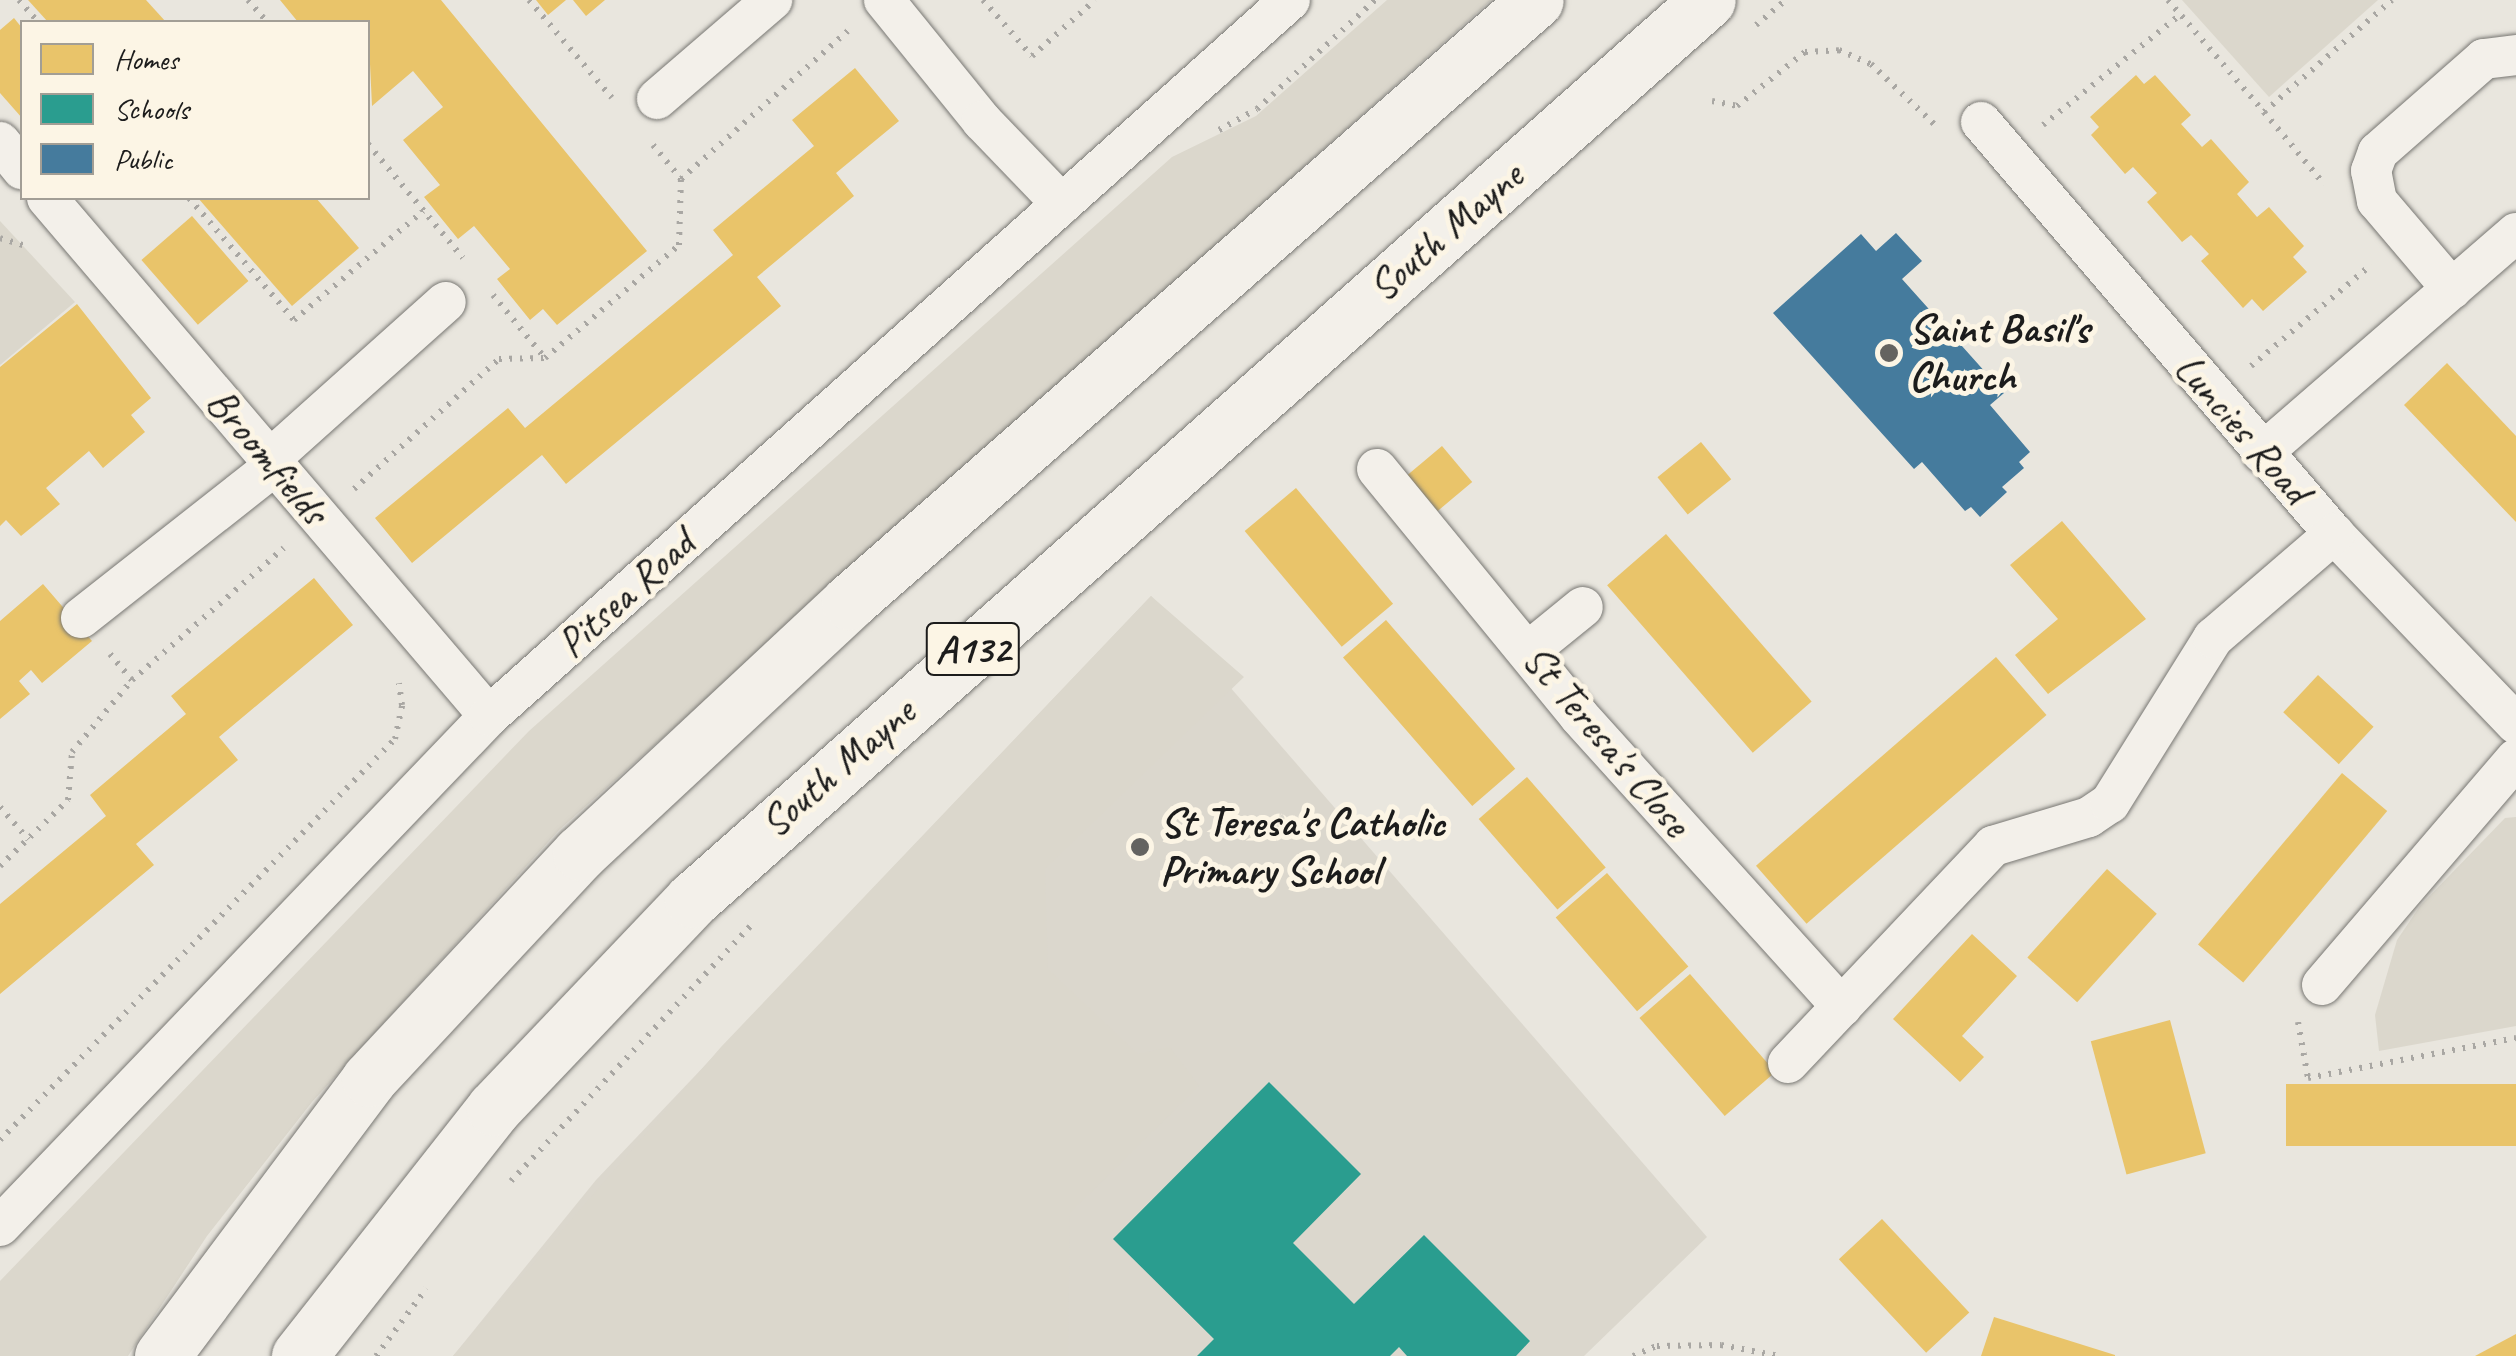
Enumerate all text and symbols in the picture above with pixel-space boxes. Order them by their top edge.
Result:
legend [20,20,370,200]
text: Homes [114,40,178,78]
text: Schools [114,90,189,128]
text: Public [114,140,173,178]
street label: South Mayne [1358,151,1534,313]
place label: Saint Basil's Church [1909,304,2090,402]
marker: Saint Basil's Church [1878,342,1900,364]
street label: Luncies Road [2163,344,2321,514]
street label: Broomfields [195,378,339,536]
street label: Pitsea Road [547,519,705,669]
road number: A132 [926,614,1020,684]
street label: St Teresa's Close [1511,635,1701,847]
street label: South Mayne [750,687,926,849]
place label: St Teresa's Catholic Primary School [1160,798,1445,896]
marker: St Teresa's Catholic Primary School [1129,836,1151,858]

